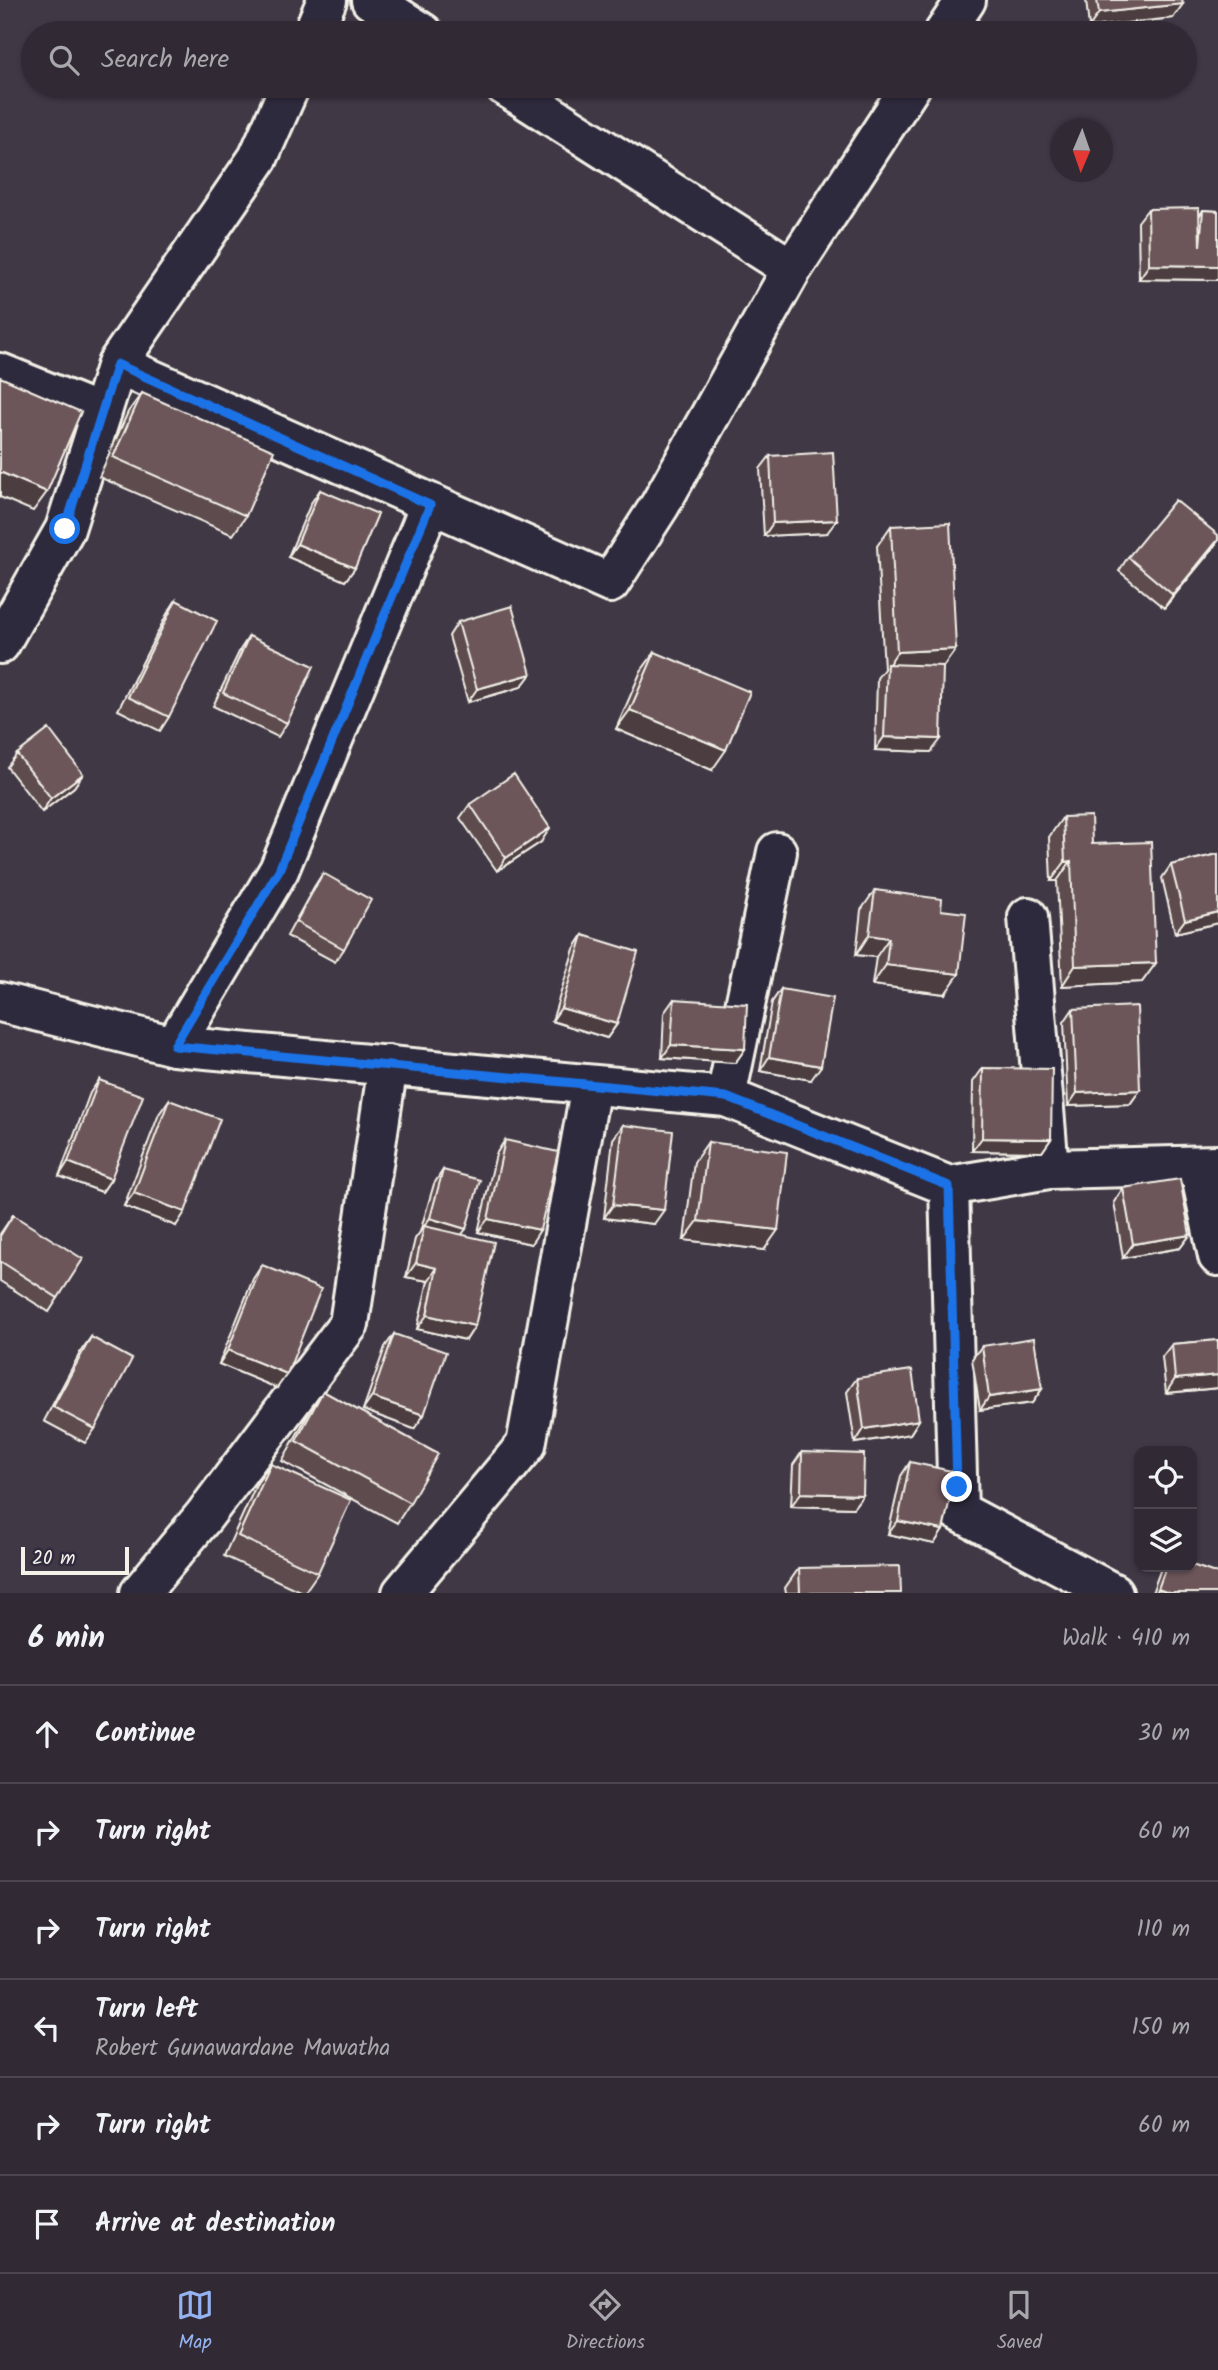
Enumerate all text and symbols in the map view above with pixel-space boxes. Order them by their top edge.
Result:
search box [21,21,1197,98]
text: Search here [101,39,229,81]
icon: search [45,41,83,79]
north arrow [1050,119,1113,182]
route start [49,513,80,544]
map controls [1134,1446,1197,1572]
button: locate [1134,1446,1197,1509]
route end [941,1471,972,1502]
button: layers [1134,1509,1197,1572]
scale bar [21,1544,130,1576]
text: 20 m [32,1544,75,1574]
text: 6 min [28,1615,105,1663]
text: Walk · 410 m [1062,1621,1190,1657]
text: Continue [95,1713,196,1755]
icon: ahead [28,1715,66,1753]
text: 30 m [1138,1716,1190,1752]
text: Turn right [95,1811,211,1853]
icon: right [28,1813,66,1851]
text: 60 m [1138,1814,1190,1850]
text: Turn right [95,1909,211,1951]
icon: right [28,1911,66,1949]
text: 110 m [1137,1912,1190,1948]
text: Turn left [95,1989,198,2031]
icon: left [28,2009,66,2047]
text: 150 m [1131,2010,1190,2046]
text: Robert Gunawardane Mawatha [95,2031,390,2067]
text: Turn right [95,2105,211,2147]
icon: right [28,2107,66,2145]
text: 60 m [1138,2108,1190,2144]
text: Arrive at destination [95,2203,335,2245]
icon: arrive [28,2205,66,2243]
tab: Map [176,2286,214,2358]
tab: Directions [566,2286,645,2358]
tab: Saved [997,2286,1042,2358]

